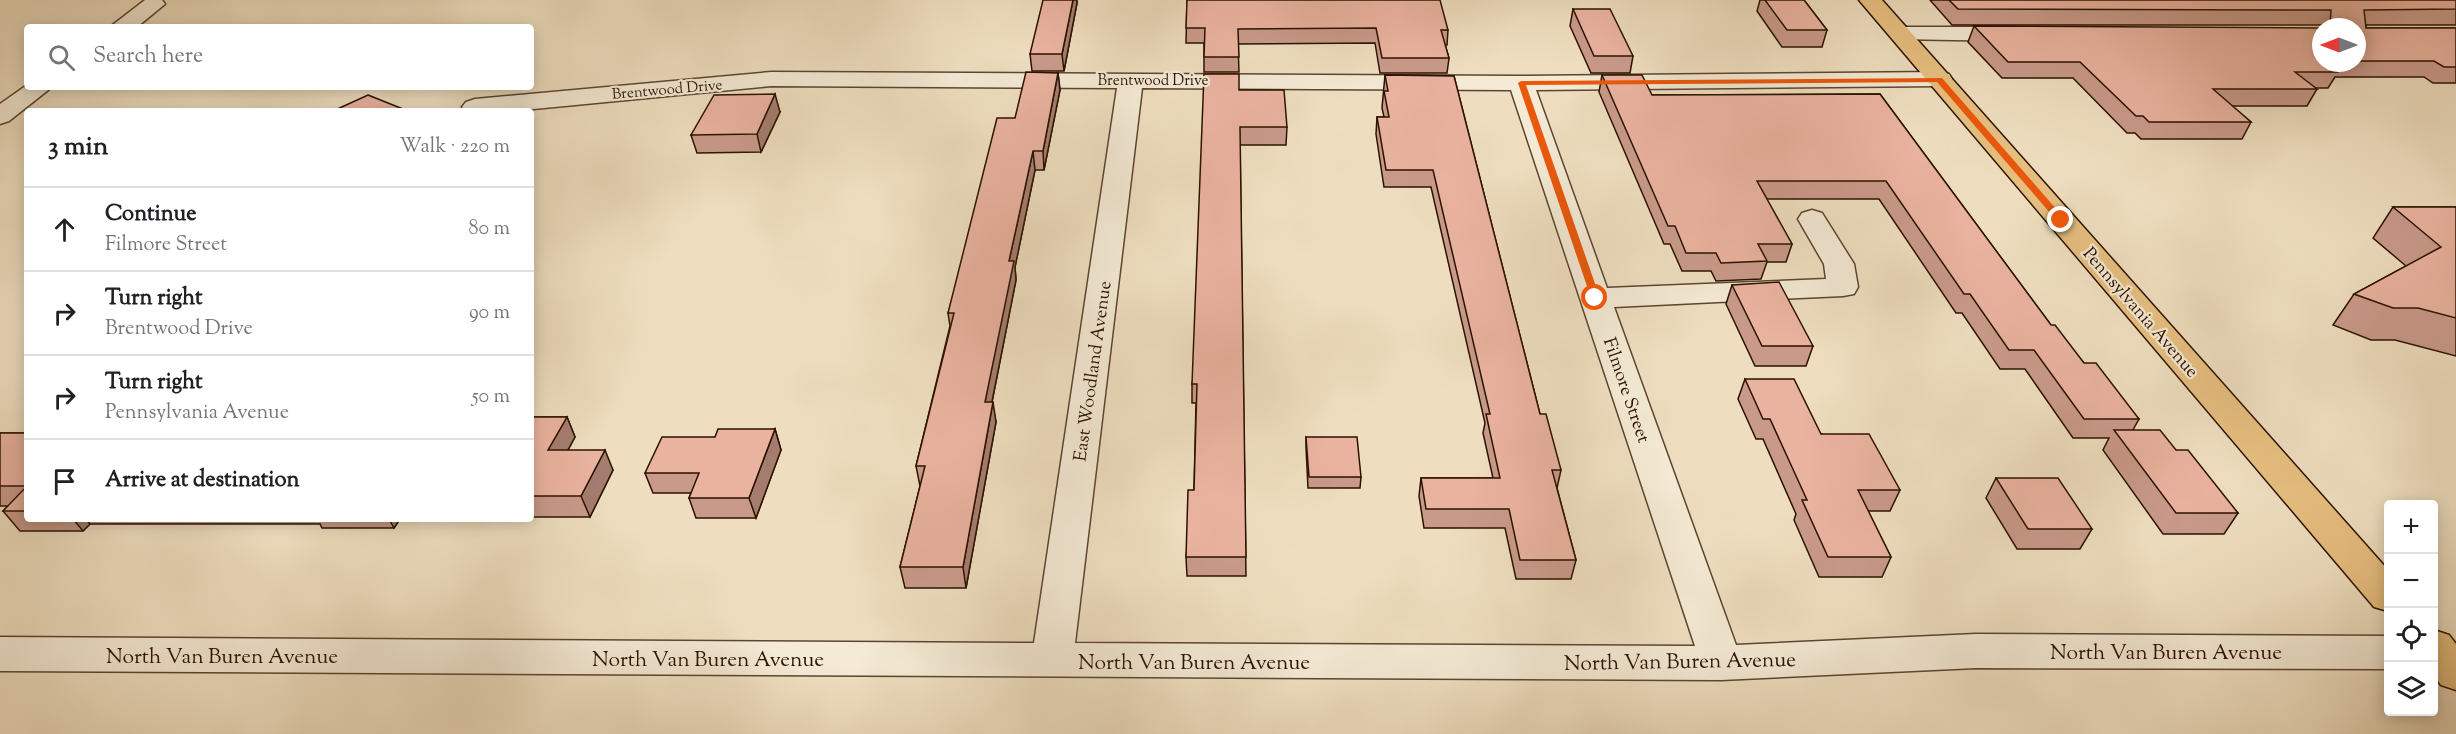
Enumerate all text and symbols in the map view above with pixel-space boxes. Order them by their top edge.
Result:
north arrow [2312,18,2366,72]
search box [24,24,534,90]
icon: search [45,41,78,74]
text: Search here [93,41,203,73]
street label: Brentwood Drive [1098,71,1208,92]
street label: Brentwood Drive [611,75,723,106]
text: 3 min [48,129,108,166]
text: Walk · 220 m [399,133,510,162]
text: Continue [105,199,196,231]
route end [2047,206,2073,232]
icon: ahead [48,213,81,246]
text: 80 m [469,215,510,244]
text: Filmore Street [105,231,227,260]
street label: Pennsylvania Avenue [2075,242,2204,384]
street label: East Woodland Avenue [1068,279,1120,463]
text: Turn right [105,283,202,315]
route start [1581,284,1607,310]
icon: right [48,297,81,330]
text: 90 m [469,299,510,328]
text: Brentwood Drive [105,315,253,344]
street label: Filmore Street [1595,334,1655,447]
text: Turn right [105,367,202,399]
icon: right [48,381,81,414]
text: 50 m [472,383,510,412]
text: Pennsylvania Avenue [105,399,289,428]
icon: arrive [48,465,81,498]
text: Arrive at destination [105,465,300,497]
map controls [2384,500,2438,716]
button: + [2384,500,2438,554]
button: − [2384,554,2438,608]
button: locate [2384,608,2438,662]
street label: North Van Buren Avenue [2050,639,2282,669]
street label: North Van Buren Avenue [106,643,338,673]
street label: North Van Buren Avenue [592,646,824,676]
street label: North Van Buren Avenue [1564,646,1796,680]
street label: North Van Buren Avenue [1078,649,1310,679]
button: layers [2384,662,2438,716]

